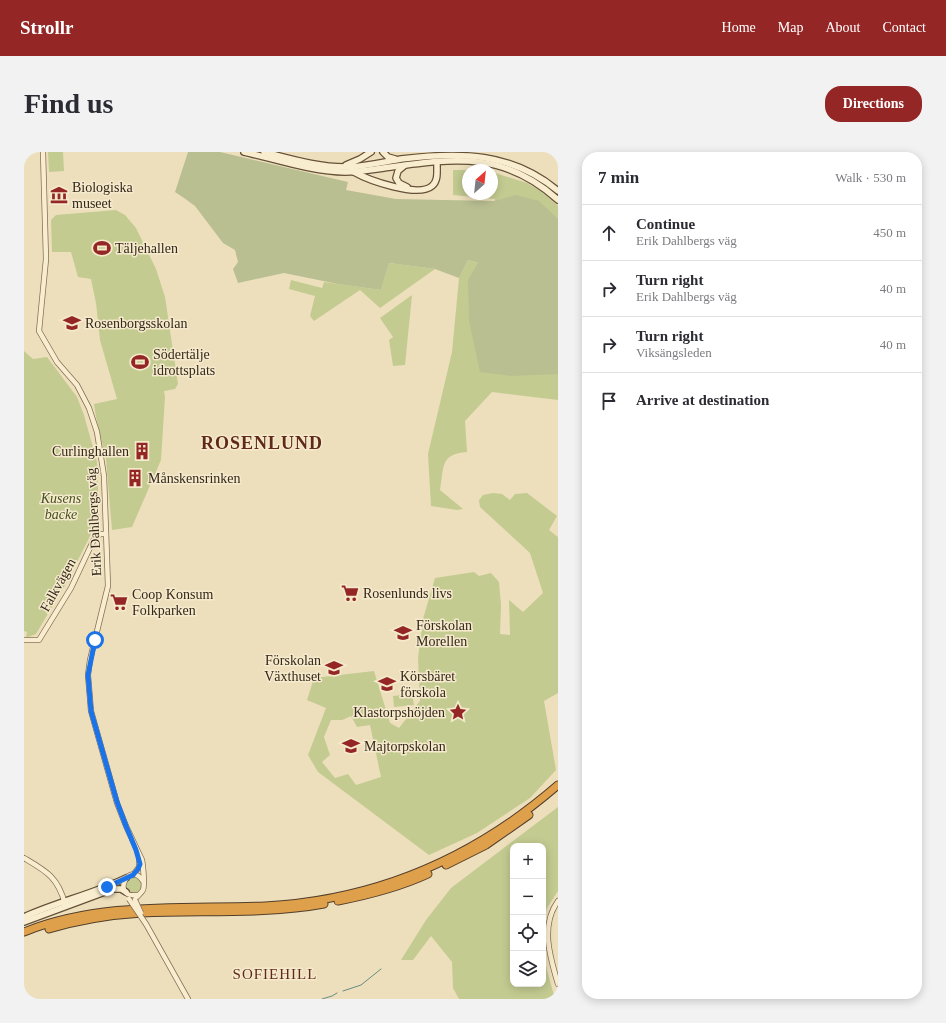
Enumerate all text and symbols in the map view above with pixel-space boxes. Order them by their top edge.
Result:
text: Strollr [20,17,73,38]
text: Home [722,20,756,35]
text: Map [778,20,803,35]
text: About [825,20,860,35]
text: Contact [882,20,926,35]
button: Directions [825,86,922,122]
text: Find us [24,88,114,119]
north arrow [462,164,498,200]
text: 7 min [598,168,639,187]
text: Walk · 530 m [835,170,906,185]
place label: Biologiska museet [72,180,133,211]
museum icon: Biologiska museet [49,185,69,205]
text: Continue [636,216,695,232]
icon: ahead [598,222,620,244]
text: 450 m [873,225,906,240]
text: Erik Dahlbergs väg [636,233,737,248]
sports icon: Täljehallen [92,238,112,258]
place label: Täljehallen [115,241,178,256]
text: Turn right [636,272,703,288]
icon: right [598,278,620,300]
text: 40 m [880,281,906,296]
text: Erik Dahlbergs väg [636,289,737,304]
school or university icon: Rosenborgsskolan [62,313,82,333]
place label: Rosenborgsskolan [85,316,187,331]
text: Turn right [636,328,703,344]
icon: right [598,334,620,356]
text: 40 m [880,337,906,352]
text: Viksängsleden [636,345,712,360]
place label: Södertälje idrottsplats [153,347,215,378]
sports icon: Södertälje idrottsplats [130,352,150,372]
icon: arrive [598,390,620,412]
text: Arrive at destination [636,392,769,408]
district label: ROSENLUND [201,433,323,453]
building icon: Curlinghallen [132,441,152,461]
place label: Curlinghallen [52,444,129,459]
street label: Erik Dahlbergs väg [84,467,104,577]
building icon: Månskensrinken [125,468,145,488]
place label: Månskensrinken [148,471,241,486]
park label: Kusens backe [40,491,82,522]
street label: Falkvägen [37,556,79,614]
supermarket icon: Rosenlunds livs [340,583,360,603]
place label: Rosenlunds livs [363,586,452,601]
place label: Coop Konsum Folkparken [132,587,213,618]
supermarket icon: Coop Konsum Folkparken [109,592,129,612]
place label: Förskolan Morellen [416,618,472,649]
school or university icon: Förskolan Morellen [393,623,413,643]
route start [86,631,104,649]
place label: Förskolan Växthuset [264,653,321,684]
school or university icon: Förskolan Växthuset [324,658,344,678]
place label: Körsbäret förskola [400,669,455,700]
school or university icon: Körsbäret förskola [377,674,397,694]
place icon: Klastorpshöjden [448,702,468,722]
place label: Klastorpshöjden [353,705,445,720]
school or university icon: Majtorpskolan [341,736,361,756]
place label: Majtorpskolan [364,739,446,754]
map controls [510,843,546,987]
button: + [510,843,546,879]
route end [98,878,116,896]
button: − [510,879,546,915]
button: locate [510,915,546,951]
button: layers [510,951,546,987]
district label: SOFIEHILL [233,966,317,982]

